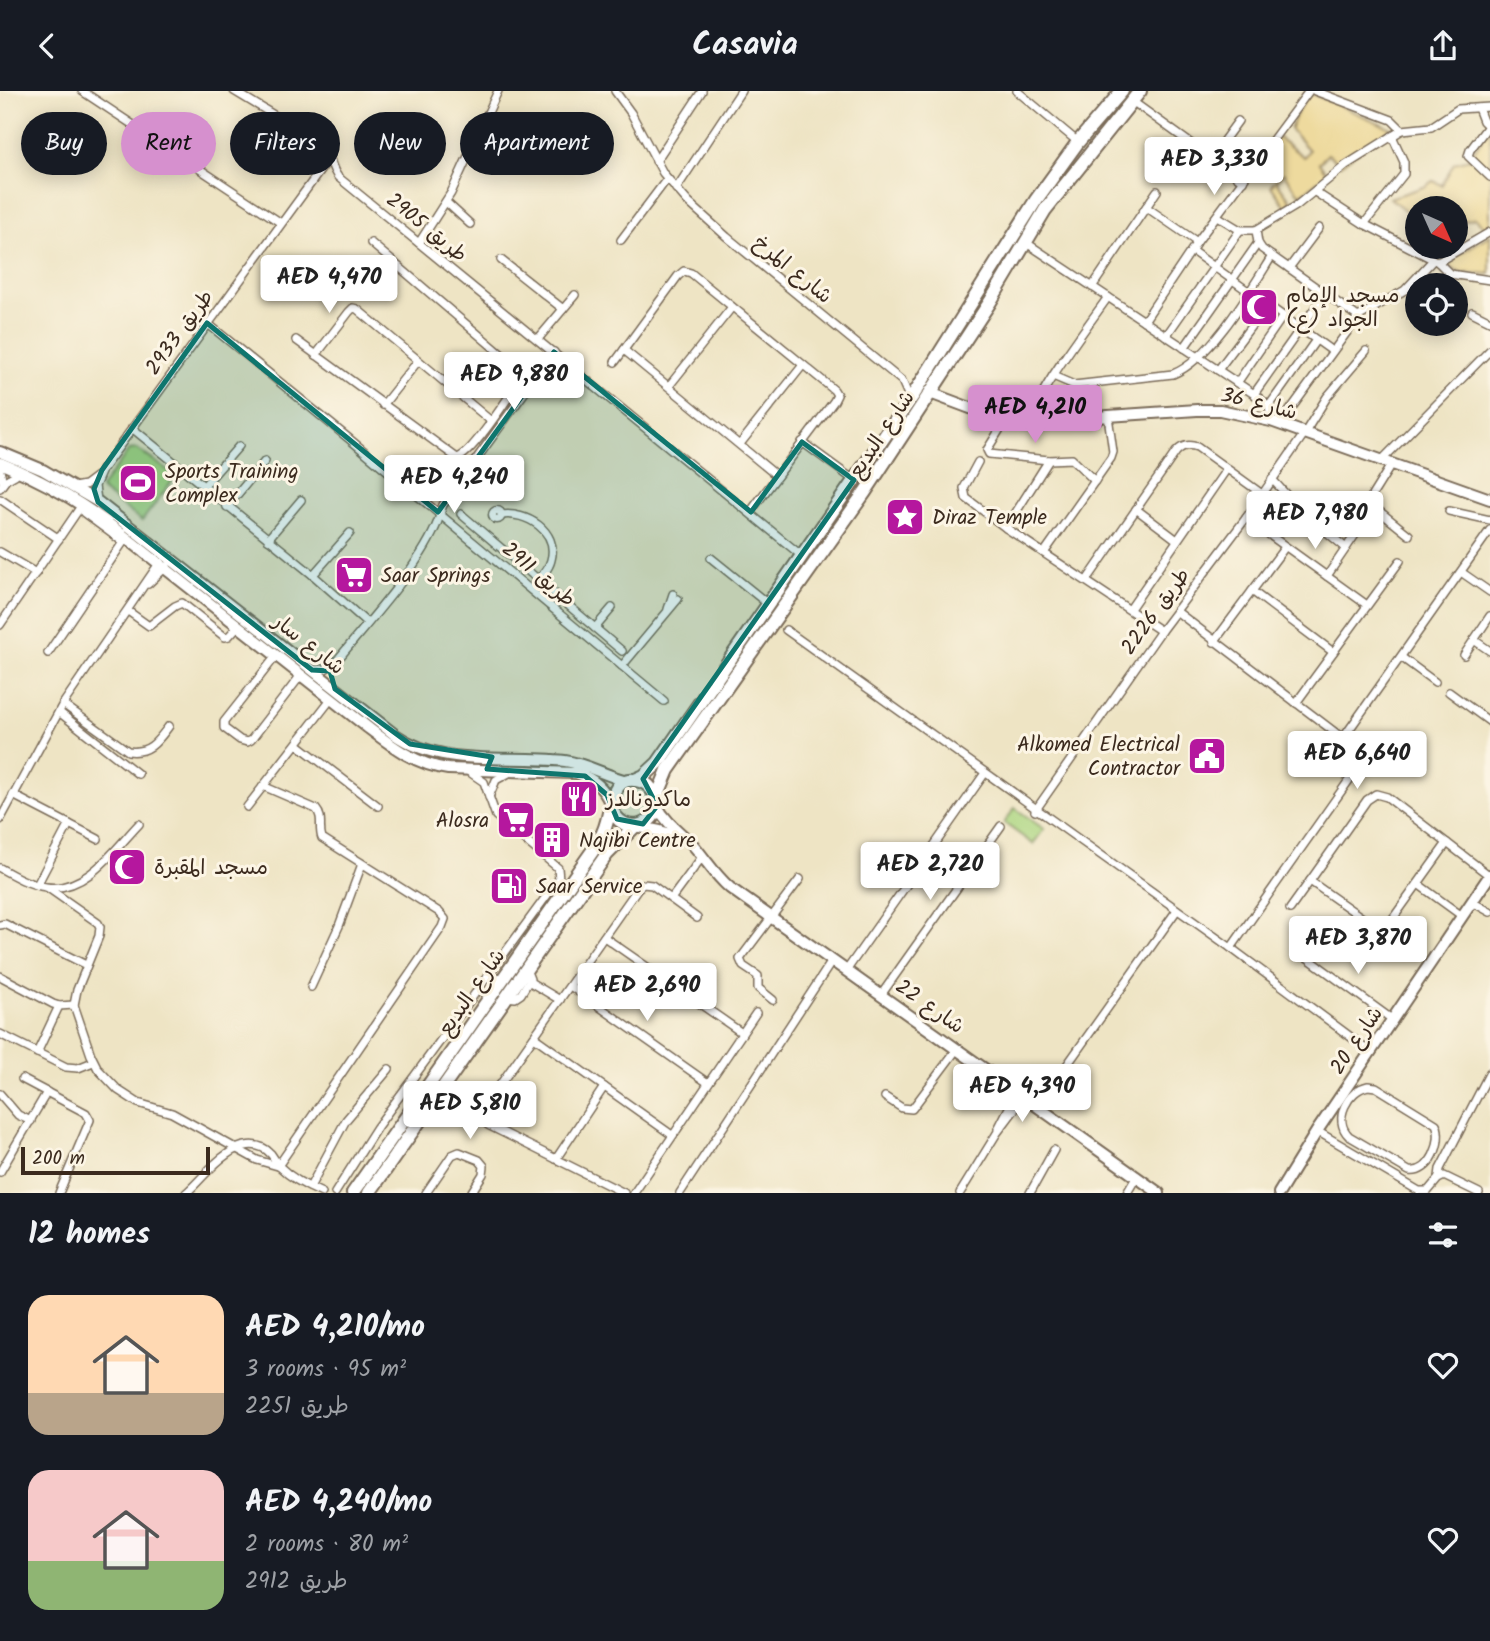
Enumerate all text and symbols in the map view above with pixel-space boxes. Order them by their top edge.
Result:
text: Casavia [692,20,798,71]
icon: back [28,27,66,65]
icon: share [1424,27,1462,65]
chip: Buy [21,112,107,175]
chip: Rent [121,112,216,175]
chip: Filters [230,112,340,175]
chip: New [354,112,446,175]
chip: Apartment [460,112,614,175]
pin: AED 3,330 [1134,137,1294,197]
text: AED 3,330 [1161,142,1267,178]
street label: طريق 2905 [378,185,474,271]
north arrow [1405,196,1468,259]
map controls [1405,196,1468,336]
street label: شارع المرخ [745,228,839,313]
pin: AED 4,470 [249,255,409,315]
text: AED 4,470 [276,260,382,296]
button: locate [1405,273,1468,336]
place label: مسجد الإمام الجواد (ع) [1286,280,1400,337]
street label: طريق 2933 [138,283,223,383]
mosque icon: مسجد الإمام الجواد (ع) [1238,286,1280,328]
pin: AED 9,880 [434,353,594,412]
text: AED 9,880 [460,357,568,393]
street label: شارع 36 [1217,379,1300,430]
street label: شارع البديع [840,384,924,486]
pin: AED 4,210 [955,385,1115,445]
text: AED 4,210 [984,390,1086,426]
pin: AED 4,240 [374,455,534,515]
place label: Sports Training Complex [165,456,299,513]
text: AED 4,240 [400,460,508,496]
sports icon: Sports Training Complex [117,462,159,504]
pin: AED 7,980 [1235,491,1395,551]
place icon: Diraz Temple [884,496,926,538]
text: AED 7,980 [1262,496,1368,532]
place label: Diraz Temple [932,502,1048,535]
street label: طريق 2911 [494,534,582,616]
supermarket icon: Saar Springs [333,554,375,596]
place label: Saar Springs [381,560,491,593]
street label: طريق 2226 [1113,561,1199,662]
street label: شارع سار [263,605,351,684]
place label: Alkomed Electrical Contractor [1017,729,1181,786]
pin: AED 6,640 [1277,731,1437,791]
public building icon: Alkomed Electrical Contractor [1186,735,1228,777]
text: AED 6,640 [1304,736,1410,772]
restaurant icon: ماكدونالدز [558,778,600,820]
place label: ماكدونالدز [604,784,691,817]
supermarket icon: Alosra [495,799,537,841]
place label: Alosra [436,805,489,838]
building icon: Najibi Centre [531,819,573,861]
place label: Najibi Centre [579,825,696,858]
pin: AED 2,720 [850,843,1010,902]
mosque icon: مسجد المقبرة [106,846,148,888]
text: AED 2,720 [877,847,983,883]
place label: مسجد المقبرة [154,852,268,885]
fuel station icon: Saar Service [488,865,530,907]
place label: Saar Service [536,871,643,904]
pin: AED 3,870 [1278,917,1438,976]
text: AED 3,870 [1305,921,1411,957]
street label: شارع البديع [430,942,515,1044]
pin: AED 2,690 [567,963,727,1023]
text: AED 2,690 [594,968,700,1004]
street label: شارع 22 [888,971,971,1043]
street label: شارع 20 [1322,1000,1392,1082]
pin: AED 4,390 [942,1065,1102,1124]
text: AED 4,390 [969,1069,1075,1105]
pin: AED 5,810 [390,1081,550,1141]
text: AED 5,810 [419,1086,521,1122]
scale bar [21,1144,210,1176]
text: 200 m [32,1144,85,1174]
text: 12 homes [28,1211,150,1259]
icon: filters [1424,1216,1462,1254]
text: AED 4,210/mo [245,1304,425,1352]
icon: home [84,1323,168,1407]
icon: heart [1424,1346,1462,1384]
text: 3 rooms · 95 m² [245,1352,406,1388]
text: طريق 2251 [245,1389,349,1425]
text: AED 4,240/mo [245,1479,432,1527]
icon: home [84,1498,168,1582]
icon: heart [1424,1521,1462,1559]
text: 2 rooms · 80 m² [245,1527,408,1563]
text: طريق 2912 [245,1564,348,1600]

